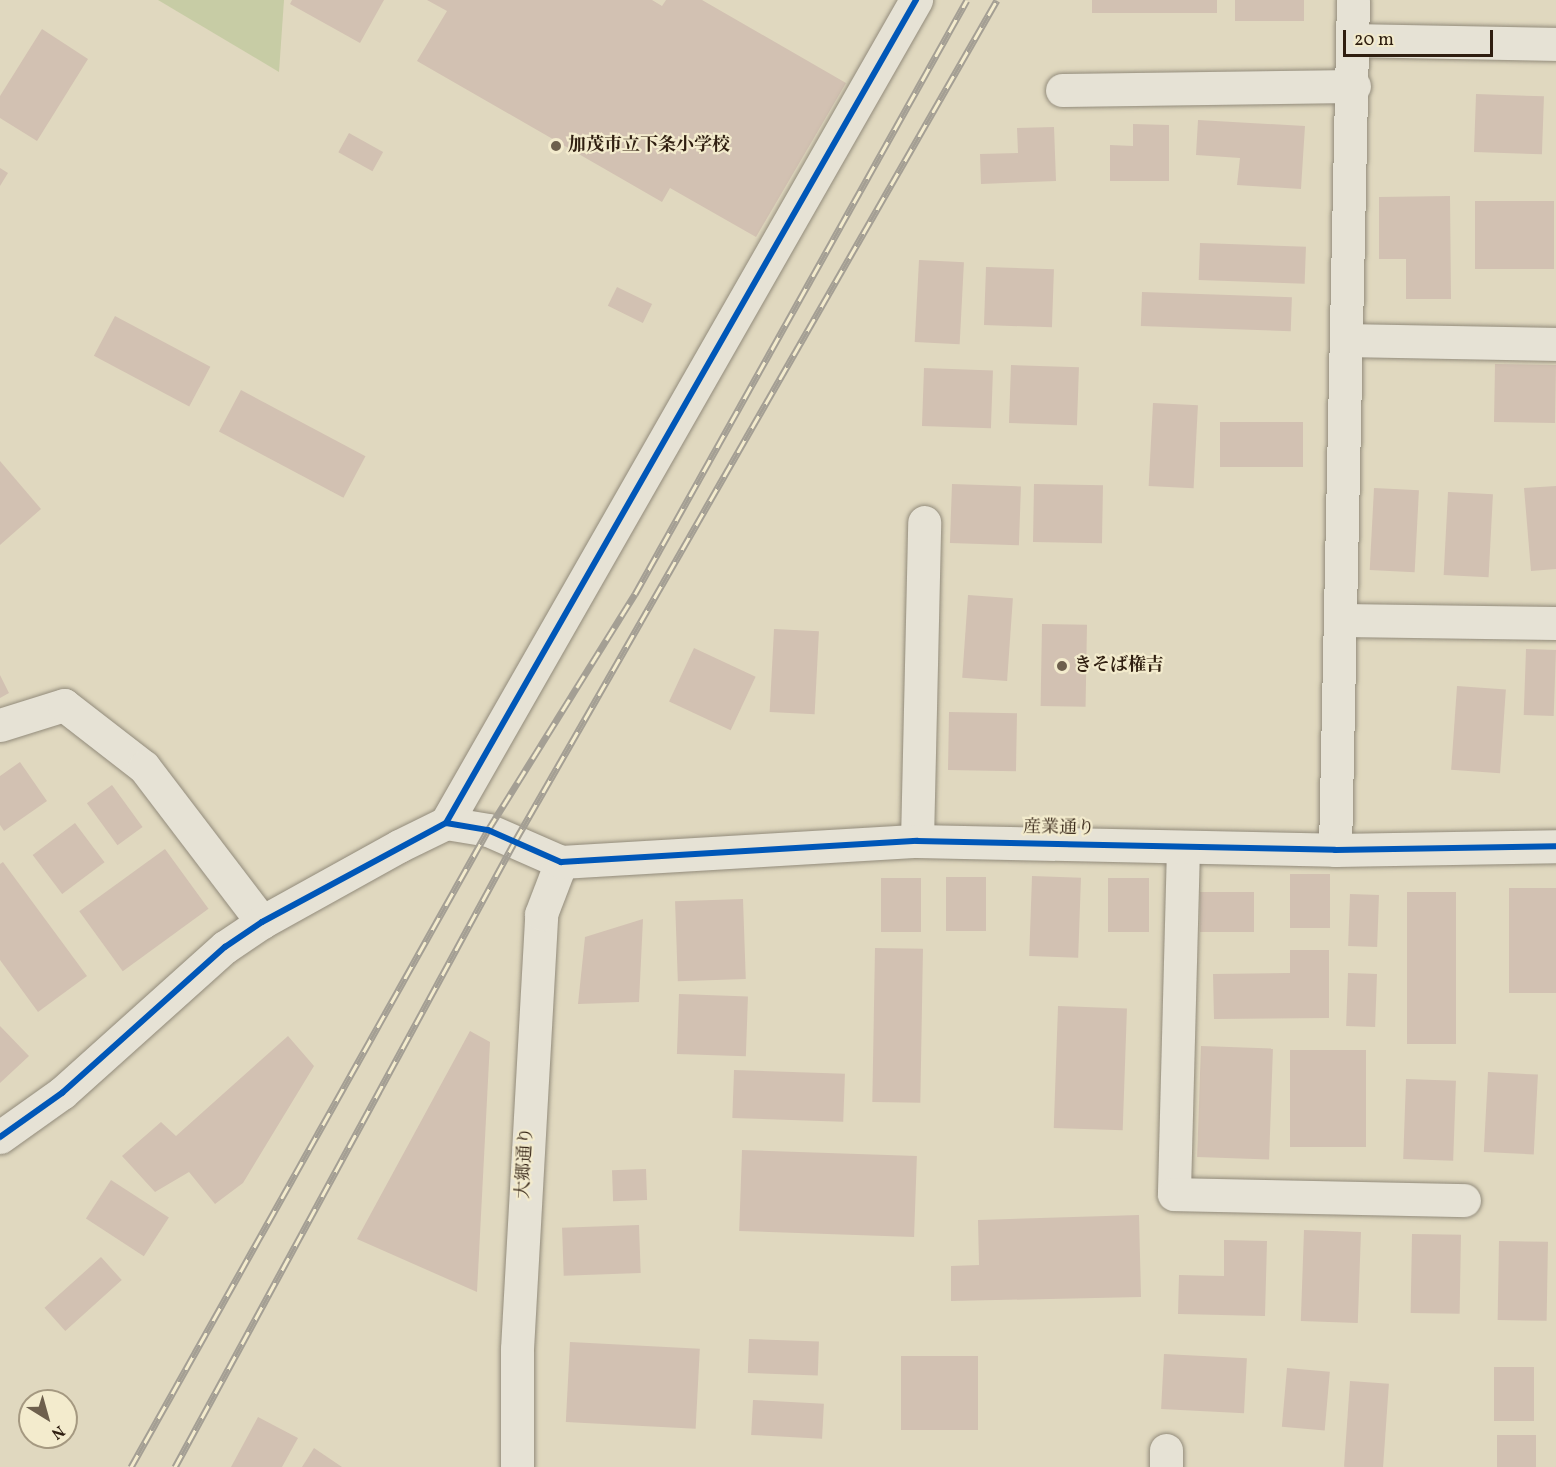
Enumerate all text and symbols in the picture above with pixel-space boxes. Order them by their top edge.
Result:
scale bar [1346,18,1496,56]
text: 20 m [1354,28,1394,53]
place label: 加茂市立下条小学校 [568,135,730,157]
marker: 加茂市立下条小学校 [549,139,563,153]
place label: きそば権吉 [1074,655,1164,677]
marker: きそば権吉 [1055,659,1069,673]
street label: 産業通り [1023,818,1095,840]
street label: 大郷通り [513,1126,539,1200]
north arrow [18,1389,78,1449]
text: N [46,1419,69,1444]

